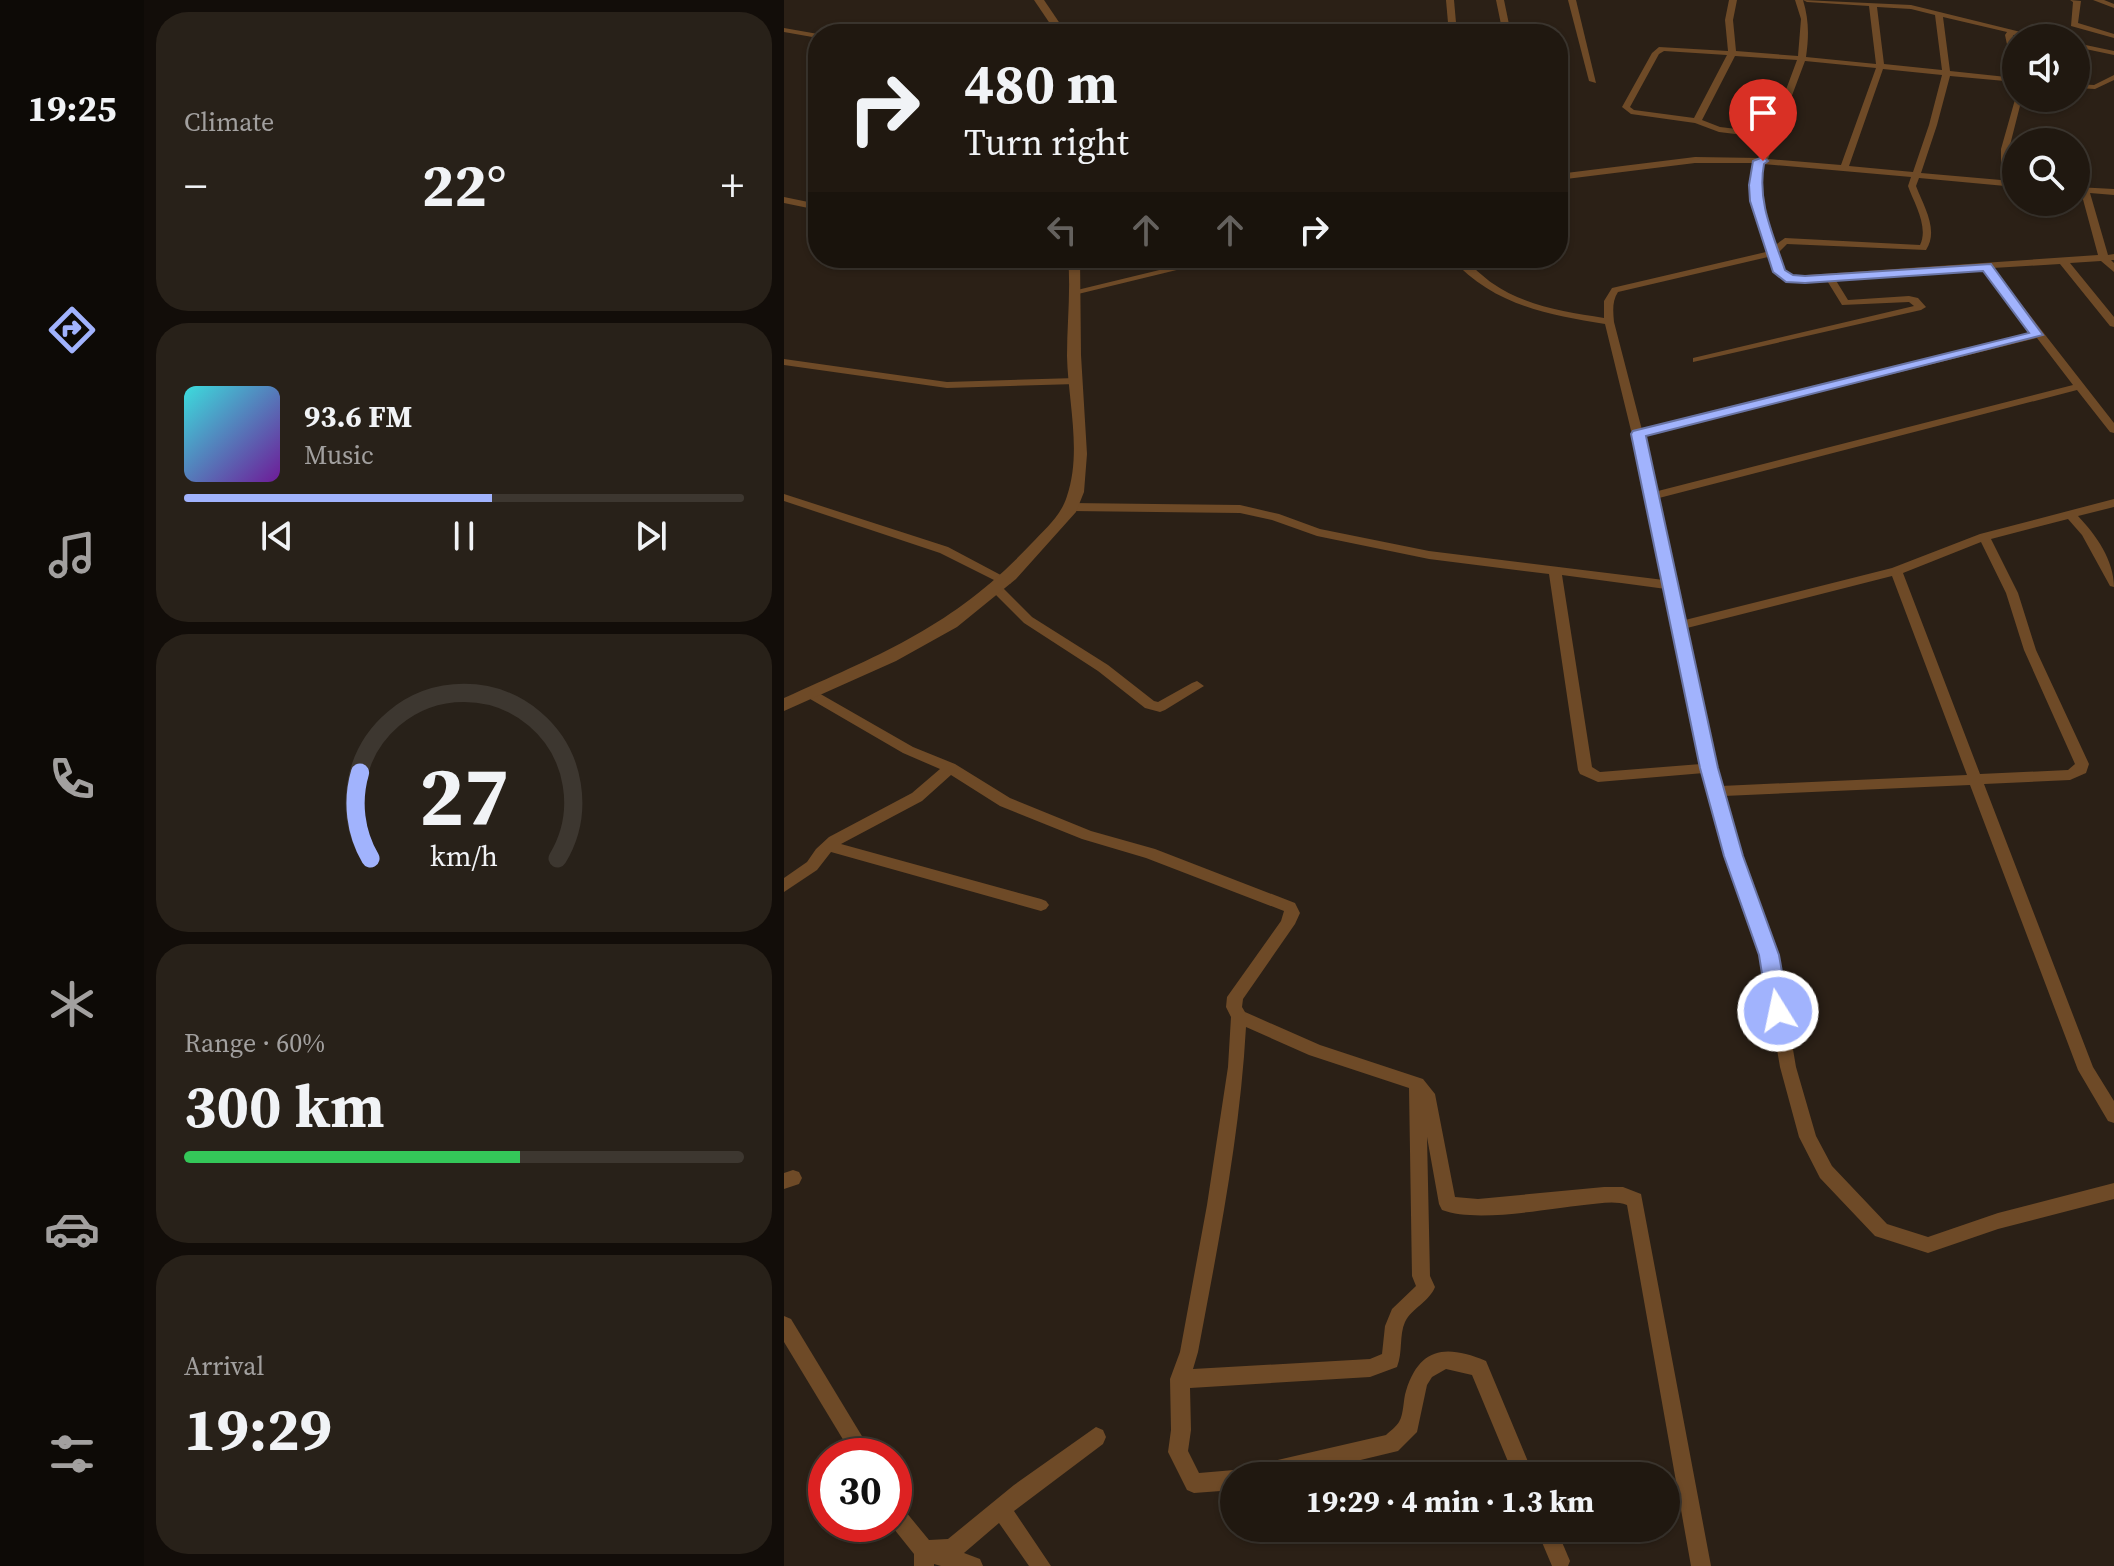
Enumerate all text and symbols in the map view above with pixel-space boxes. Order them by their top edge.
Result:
map controls [2002,24,2090,216]
button: sound [2002,24,2090,112]
text: 480 m [964,45,1118,122]
icon: right [832,56,936,160]
pin [1729,79,1797,161]
text: 19:25 [28,84,116,133]
icon: arrive [1741,91,1785,135]
text: Climate [184,104,274,140]
text: Turn right [964,118,1129,167]
button: search [2002,128,2090,216]
text: 22° [422,144,506,226]
text: − [184,155,207,216]
text: + [721,155,744,216]
icon: left [1040,208,1084,252]
icon: ahead [1124,208,1168,252]
icon: ahead [1208,208,1252,252]
icon: right [1292,208,1336,252]
icon: directions [44,302,100,358]
text: 93.6 FM [304,396,412,437]
text: Music [304,437,374,473]
icon: previous [255,514,299,558]
icon: pause [442,514,486,558]
icon: next [629,514,673,558]
icon: music [44,527,100,583]
text: 27 [419,739,509,853]
icon: phone [44,751,100,807]
text: km/h [430,836,498,876]
position arrow [1736,969,1820,1053]
icon: climate [44,976,100,1032]
text: Range · 60% [184,1025,325,1061]
text: 300 km [184,1065,385,1147]
icon: car [44,1201,100,1257]
text: Arrival [184,1348,264,1384]
text: 19:29 [184,1388,332,1470]
icon: filters [44,1426,100,1482]
speed limit sign: 30 [808,1438,912,1542]
text: 19:29 · 4 min · 1.3 km [1306,1481,1594,1522]

